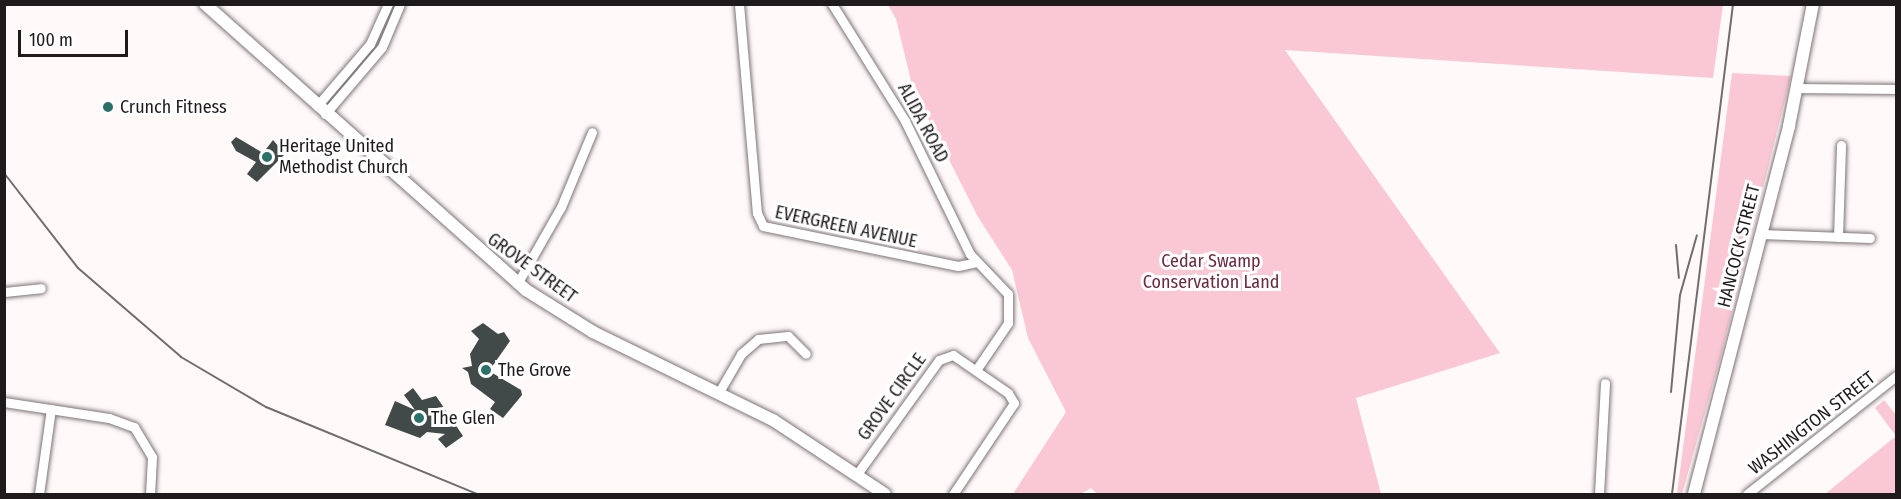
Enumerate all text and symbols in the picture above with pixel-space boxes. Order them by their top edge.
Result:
scale bar [21,18,130,56]
text: 100 m [29,29,73,51]
street label: ALIDA ROAD [893,80,953,166]
place label: Crunch Fitness [120,96,227,118]
marker: Crunch Fitness [101,100,115,114]
place label: Heritage United Methodist Church [279,136,408,178]
marker: Heritage United Methodist Church [260,150,274,164]
street label: HANCOCK STREET [1713,182,1765,310]
street label: EVERGREEN AVENUE [773,201,919,253]
street label: GROVE STREET [483,228,581,308]
park label: Cedar Swamp Conservation Land [1143,251,1279,294]
street label: GROVE CIRCLE [853,349,931,445]
place label: The Grove [498,359,571,381]
marker: The Grove [479,363,493,377]
street label: WASHINGTON STREET [1744,367,1880,479]
place label: The Glen [431,407,495,429]
marker: The Glen [412,411,426,425]

